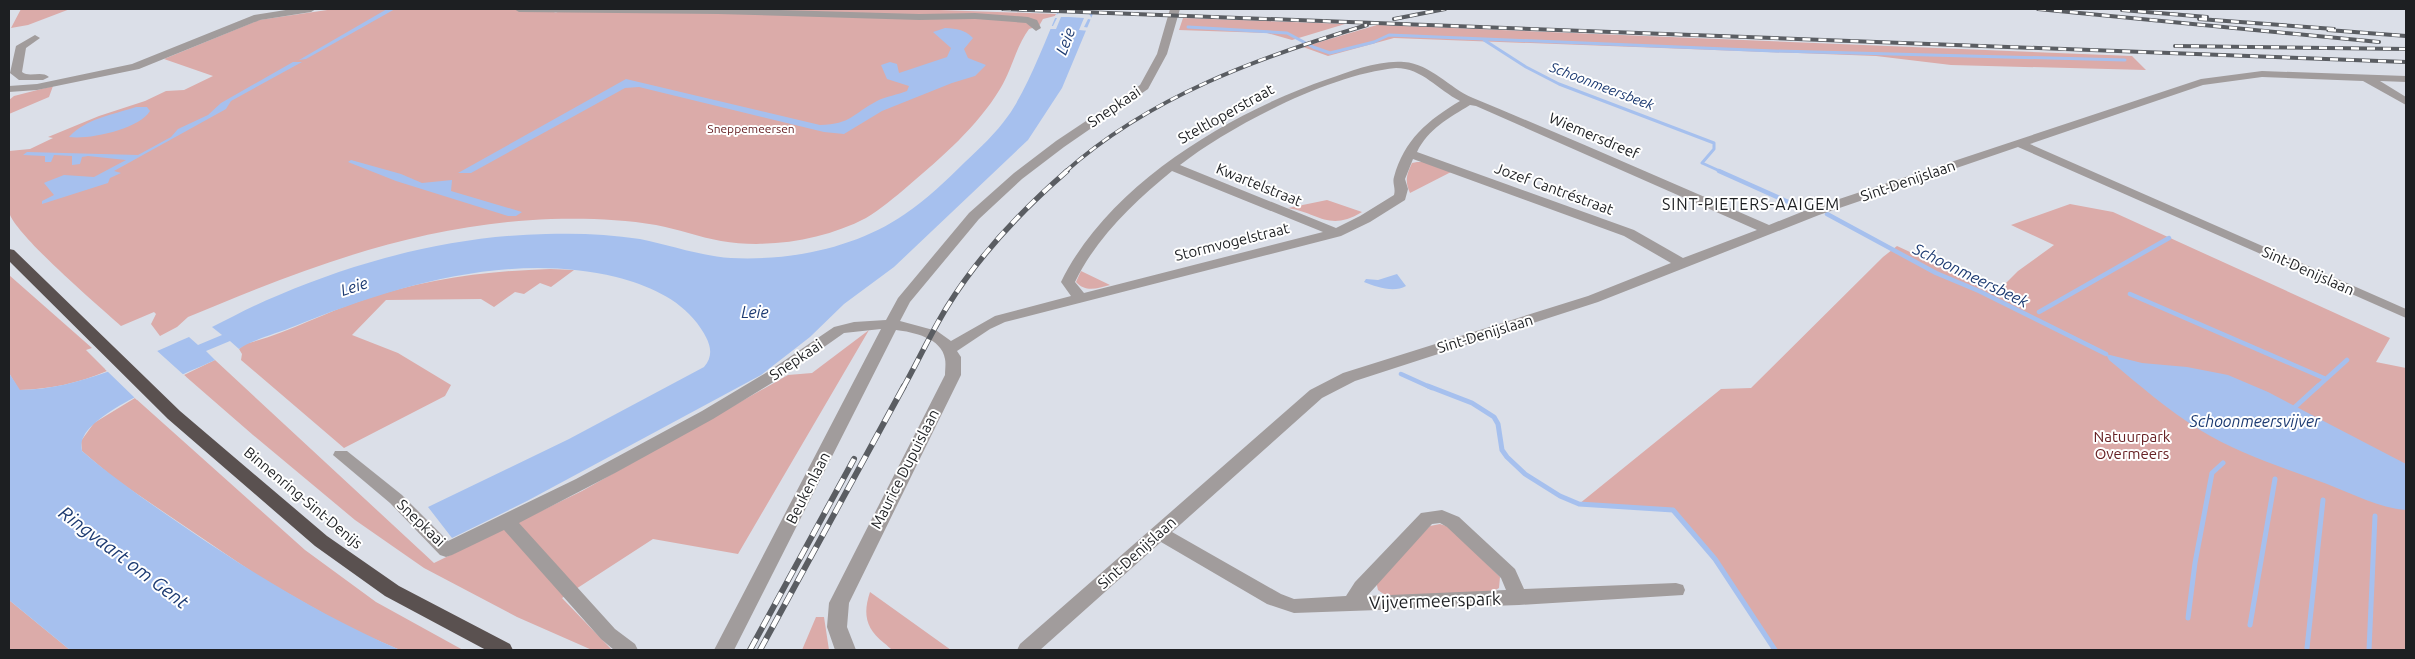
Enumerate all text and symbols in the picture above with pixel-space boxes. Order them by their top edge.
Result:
water label: Leie [1052,25,1078,57]
water label: Schoonmeersbeek [1547,58,1657,114]
street label: Steltloperstraat [1175,80,1277,147]
street label: Snepkaai [1084,83,1143,130]
street label: Wiemersdreef [1547,109,1642,162]
park label: Sneppemeersen [707,122,795,135]
street label: Sint-Denijslaan [1858,156,1957,205]
street label: Jozef Cantréstraat [1493,159,1616,218]
street label: Kwartelstraat [1214,160,1305,210]
district label: SINT-PIETERS-AAIGEM [1662,195,1840,213]
street label: Stormvogelstraat [1173,219,1291,264]
water label: Schoonmeersbeek [1910,239,2032,311]
street label: Sint-Denijslaan [2259,243,2357,298]
water label: Leie [338,273,370,299]
water label: Leie [741,303,769,321]
street label: Sint-Denijslaan [1435,311,1535,356]
street label: Snepkaai [766,336,825,383]
street label: Maurice Dupuislaan [867,406,942,531]
water label: Schoonmeersvijver [2189,412,2321,430]
park label: Natuurpark Overmeers [2094,428,2171,462]
street label: Binnenring-Sint-Denijs [241,443,366,552]
street label: Beukenlaan [782,449,833,527]
street label: Snepkaai [394,496,449,550]
water label: Ringvaart om Gent [55,501,194,613]
street label: Sint-Denijslaan [1094,513,1179,592]
street label: Vijvermeerspark [1369,588,1501,612]

